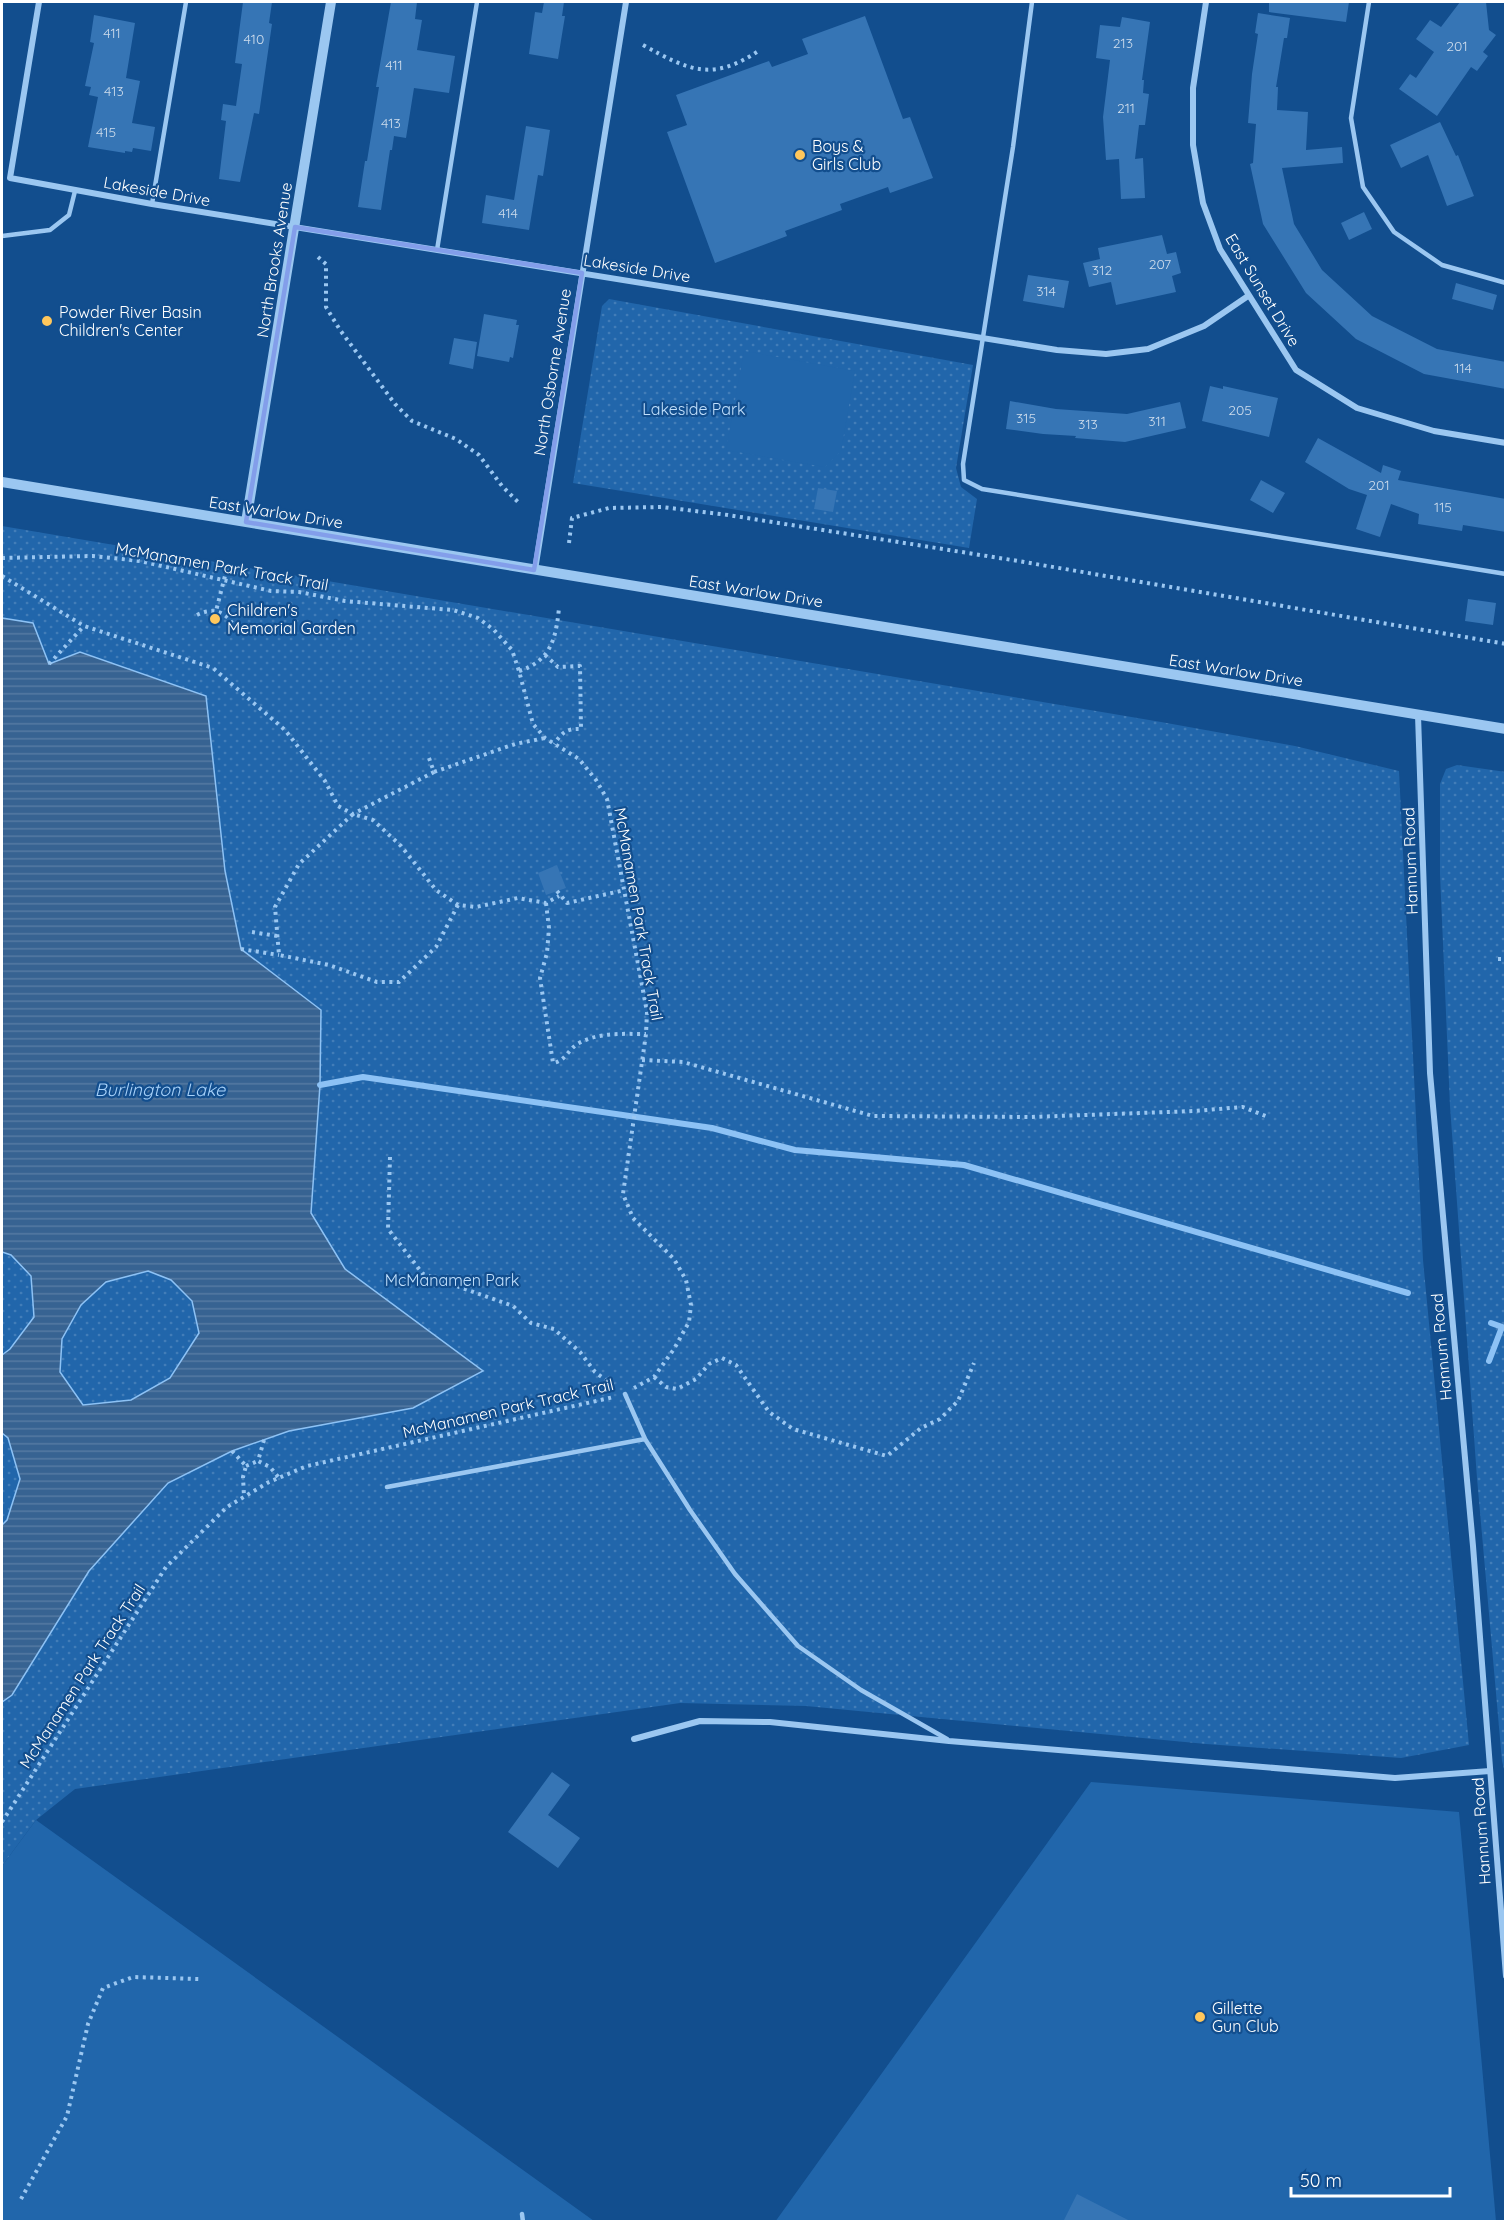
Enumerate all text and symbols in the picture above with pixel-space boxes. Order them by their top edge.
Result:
house number: 411 [103,24,121,42]
house number: 410 [244,30,264,48]
house number: 213 [1113,34,1133,52]
house number: 201 [1446,37,1468,55]
house number: 411 [385,56,403,74]
house number: 413 [104,82,124,100]
house number: 211 [1117,99,1135,117]
house number: 413 [381,114,401,132]
house number: 415 [96,123,116,141]
place label: Boys & Girls Club [812,136,881,174]
marker: Boys & Girls Club [793,148,807,162]
street label: Lakeside Drive [102,172,212,210]
street label: North Brooks Avenue [252,181,296,339]
house number: 414 [498,204,518,222]
street label: East Sunset Drive [1221,230,1305,350]
street label: Lakeside Drive [582,250,692,286]
house number: 207 [1149,255,1171,273]
house number: 312 [1092,261,1112,279]
house number: 314 [1036,282,1056,300]
street label: North Osborne Avenue [529,287,575,457]
place label: Powder River Basin Children's Center [59,302,202,340]
marker: Powder River Basin Children's Center [40,314,54,328]
house number: 114 [1454,359,1472,377]
park label: Lakeside Park [642,399,746,419]
house number: 205 [1228,401,1252,419]
house number: 315 [1016,409,1036,427]
house number: 311 [1148,412,1166,430]
house number: 313 [1078,415,1098,433]
house number: 201 [1368,476,1390,494]
street label: East Warlow Drive [208,492,344,532]
house number: 115 [1434,498,1452,516]
street label: McManamen Park Track Trail [114,537,330,595]
street label: East Warlow Drive [688,571,824,611]
place label: Children's Memorial Garden [227,600,356,638]
marker: Children's Memorial Garden [208,612,222,626]
street label: East Warlow Drive [1168,650,1304,690]
street label: McManamen Park Track Trail [610,806,668,1022]
street label: Hannum Road [1398,807,1422,915]
water label: Burlington Lake [95,1078,226,1101]
park label: McManamen Park [385,1270,519,1290]
street label: Hannum Road [1426,1293,1456,1401]
street label: McManamen Park Track Trail [401,1374,615,1442]
street label: McManamen Park Track Trail [15,1580,149,1772]
street label: Hannum Road [1467,1777,1495,1885]
place label: Gillette Gun Club [1212,1998,1279,2036]
marker: Gillette Gun Club [1193,2010,1207,2024]
scale bar [1291,2160,1450,2198]
text: 50 m [1300,2169,1342,2192]

